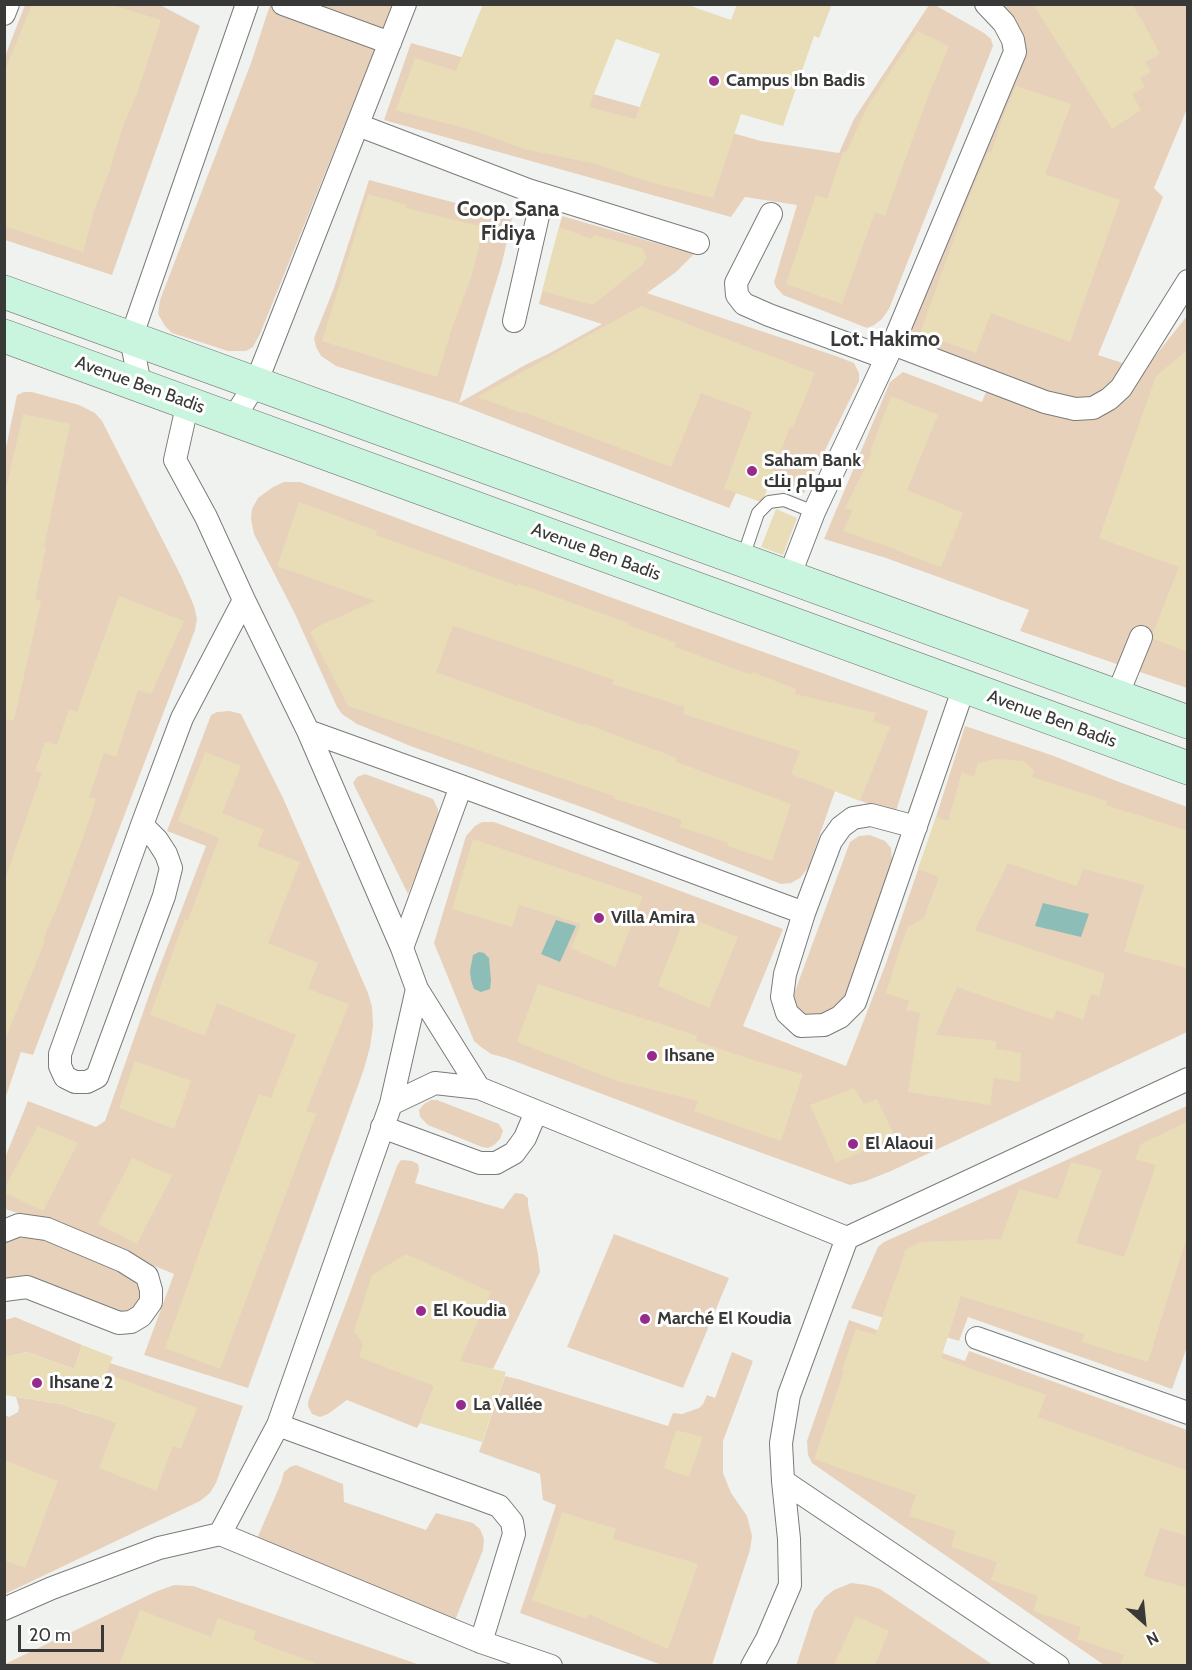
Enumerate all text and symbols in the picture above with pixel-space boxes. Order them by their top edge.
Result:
place label: Campus Ibn Badis [726,70,865,92]
marker: Campus Ibn Badis [707,74,721,88]
district label: Coop. Sana Fidiya [457,197,559,247]
district label: Lot. Hakimo [830,327,940,353]
street label: Avenue Ben Badis [72,352,208,418]
place label: Saham Bank سهام بنك [764,450,861,492]
marker: Saham Bank سهام بنك [745,464,759,478]
street label: Avenue Ben Badis [528,519,664,585]
street label: Avenue Ben Badis [984,686,1120,752]
place label: Villa Amira [611,907,695,929]
marker: Villa Amira [592,911,606,925]
place label: Ihsane [664,1045,715,1067]
marker: Ihsane [645,1049,659,1063]
place label: El Alaoui [865,1133,933,1155]
marker: El Alaoui [846,1137,860,1151]
place label: El Koudia [433,1300,506,1322]
marker: El Koudia [414,1304,428,1318]
place label: Marché El Koudia [657,1308,791,1330]
marker: Marché El Koudia [638,1312,652,1326]
place label: Ihsane 2 [49,1372,113,1394]
marker: Ihsane 2 [30,1376,44,1390]
place label: La Vallée [473,1394,542,1416]
marker: La Vallée [454,1398,468,1412]
north arrow [1114,1592,1174,1652]
scale bar [21,1613,106,1651]
text: 20 m [29,1624,71,1646]
text: N [1143,1627,1162,1650]

